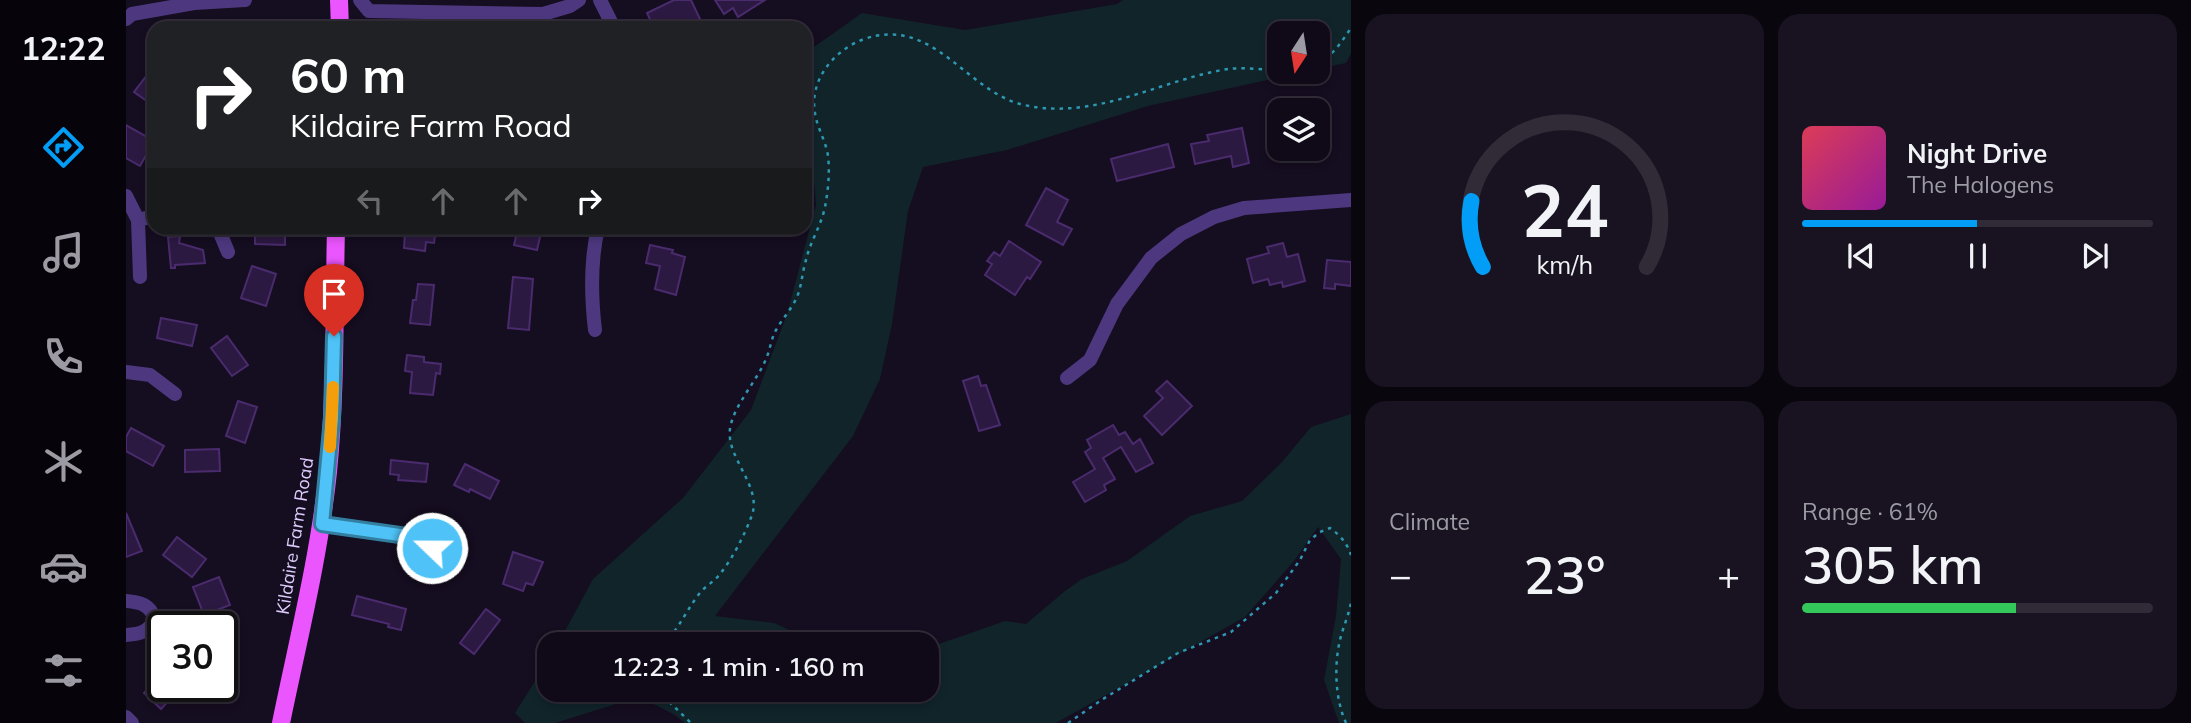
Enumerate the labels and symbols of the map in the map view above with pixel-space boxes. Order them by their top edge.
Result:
north arrow [1267,21,1330,84]
pin [304,264,364,336]
street label: Kildaire Farm Road [271,456,318,616]
position arrow [395,511,469,585]
speed limit sign: 30 [147,611,238,702]

